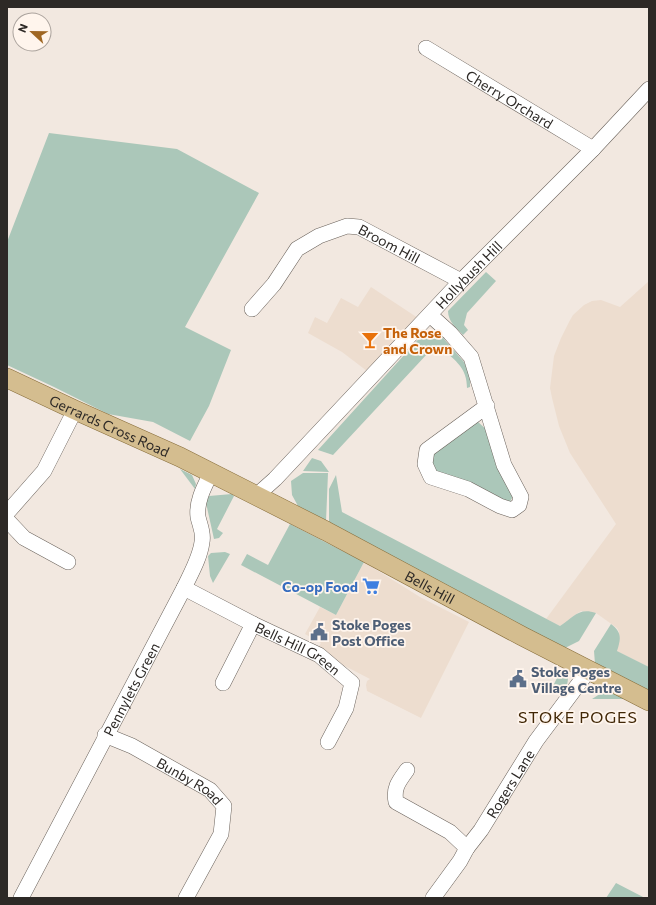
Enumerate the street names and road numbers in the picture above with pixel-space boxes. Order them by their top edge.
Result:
street label: Cherry Orchard [463,66,556,132]
street label: Broom Hill [356,220,423,266]
street label: Hollybush Hill [432,237,505,312]
street label: Gerrards Cross Road [47,391,172,460]
street label: Bells Hill [402,567,458,607]
street label: Bells Hill Green [253,618,344,678]
street label: Pennylets Green [99,639,162,739]
street label: Rogers Lane [482,746,537,821]
street label: Bunby Road [154,753,227,808]

